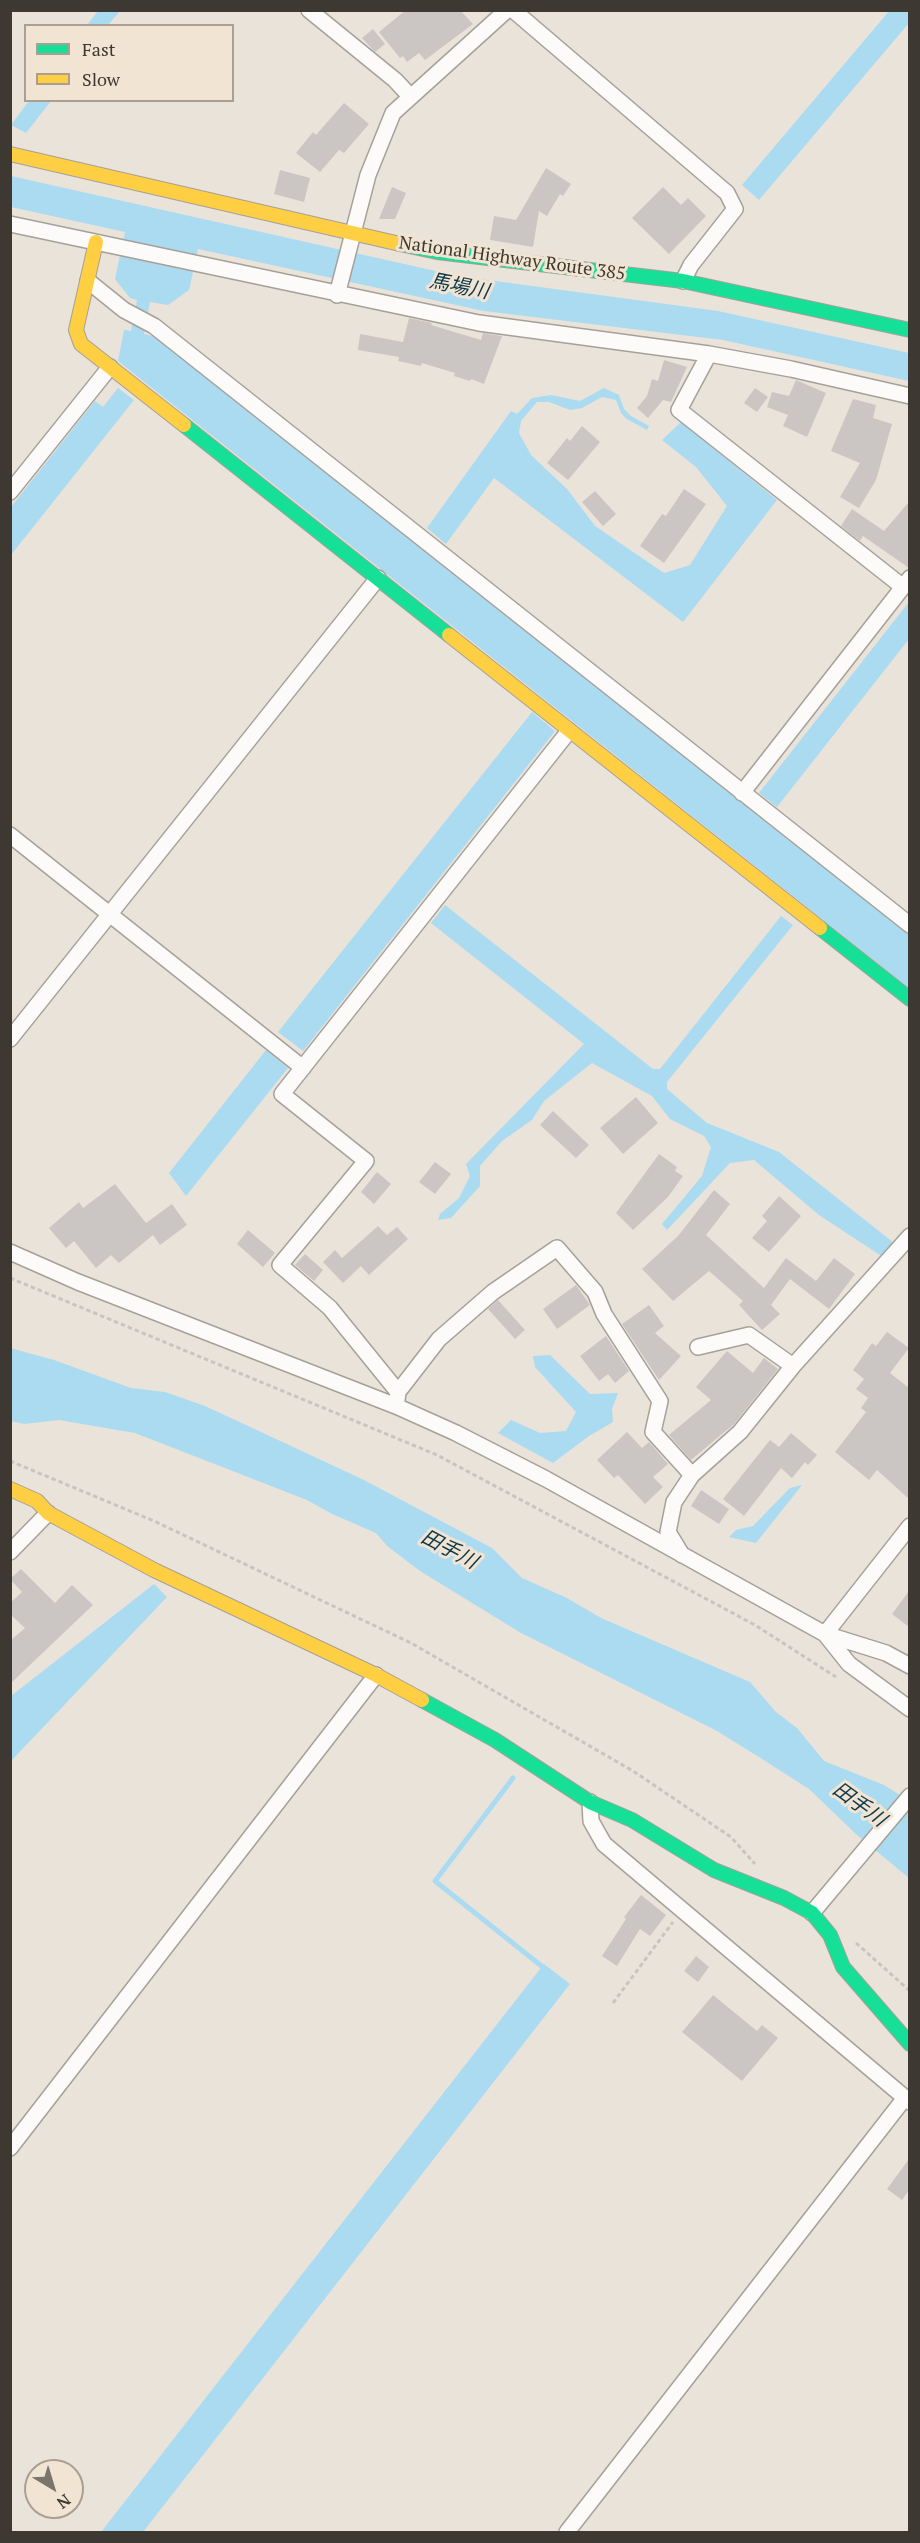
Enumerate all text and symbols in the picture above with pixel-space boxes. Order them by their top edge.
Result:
legend [24,24,234,102]
text: Fast [82,37,115,61]
text: Slow [82,67,120,91]
street label: National Highway Route 385 [397,232,627,286]
water label: 馬場川 [427,269,491,305]
water label: 田手川 [417,1525,481,1575]
water label: 田手川 [828,1778,890,1832]
north arrow [24,2459,84,2519]
text: N [52,2489,75,2514]

